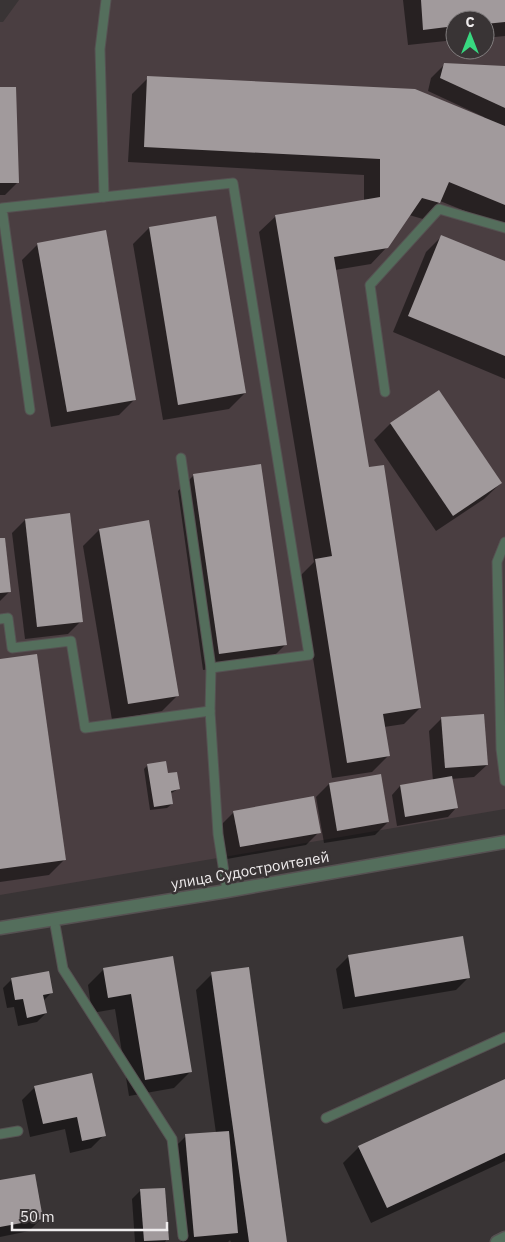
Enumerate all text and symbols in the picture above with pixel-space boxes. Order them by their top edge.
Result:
north arrow [445,10,495,60]
text: С [465,13,475,31]
street label: улица Судостроителей [169,847,331,893]
scale bar [12,1200,168,1232]
text: 50 m [20,1207,55,1226]

